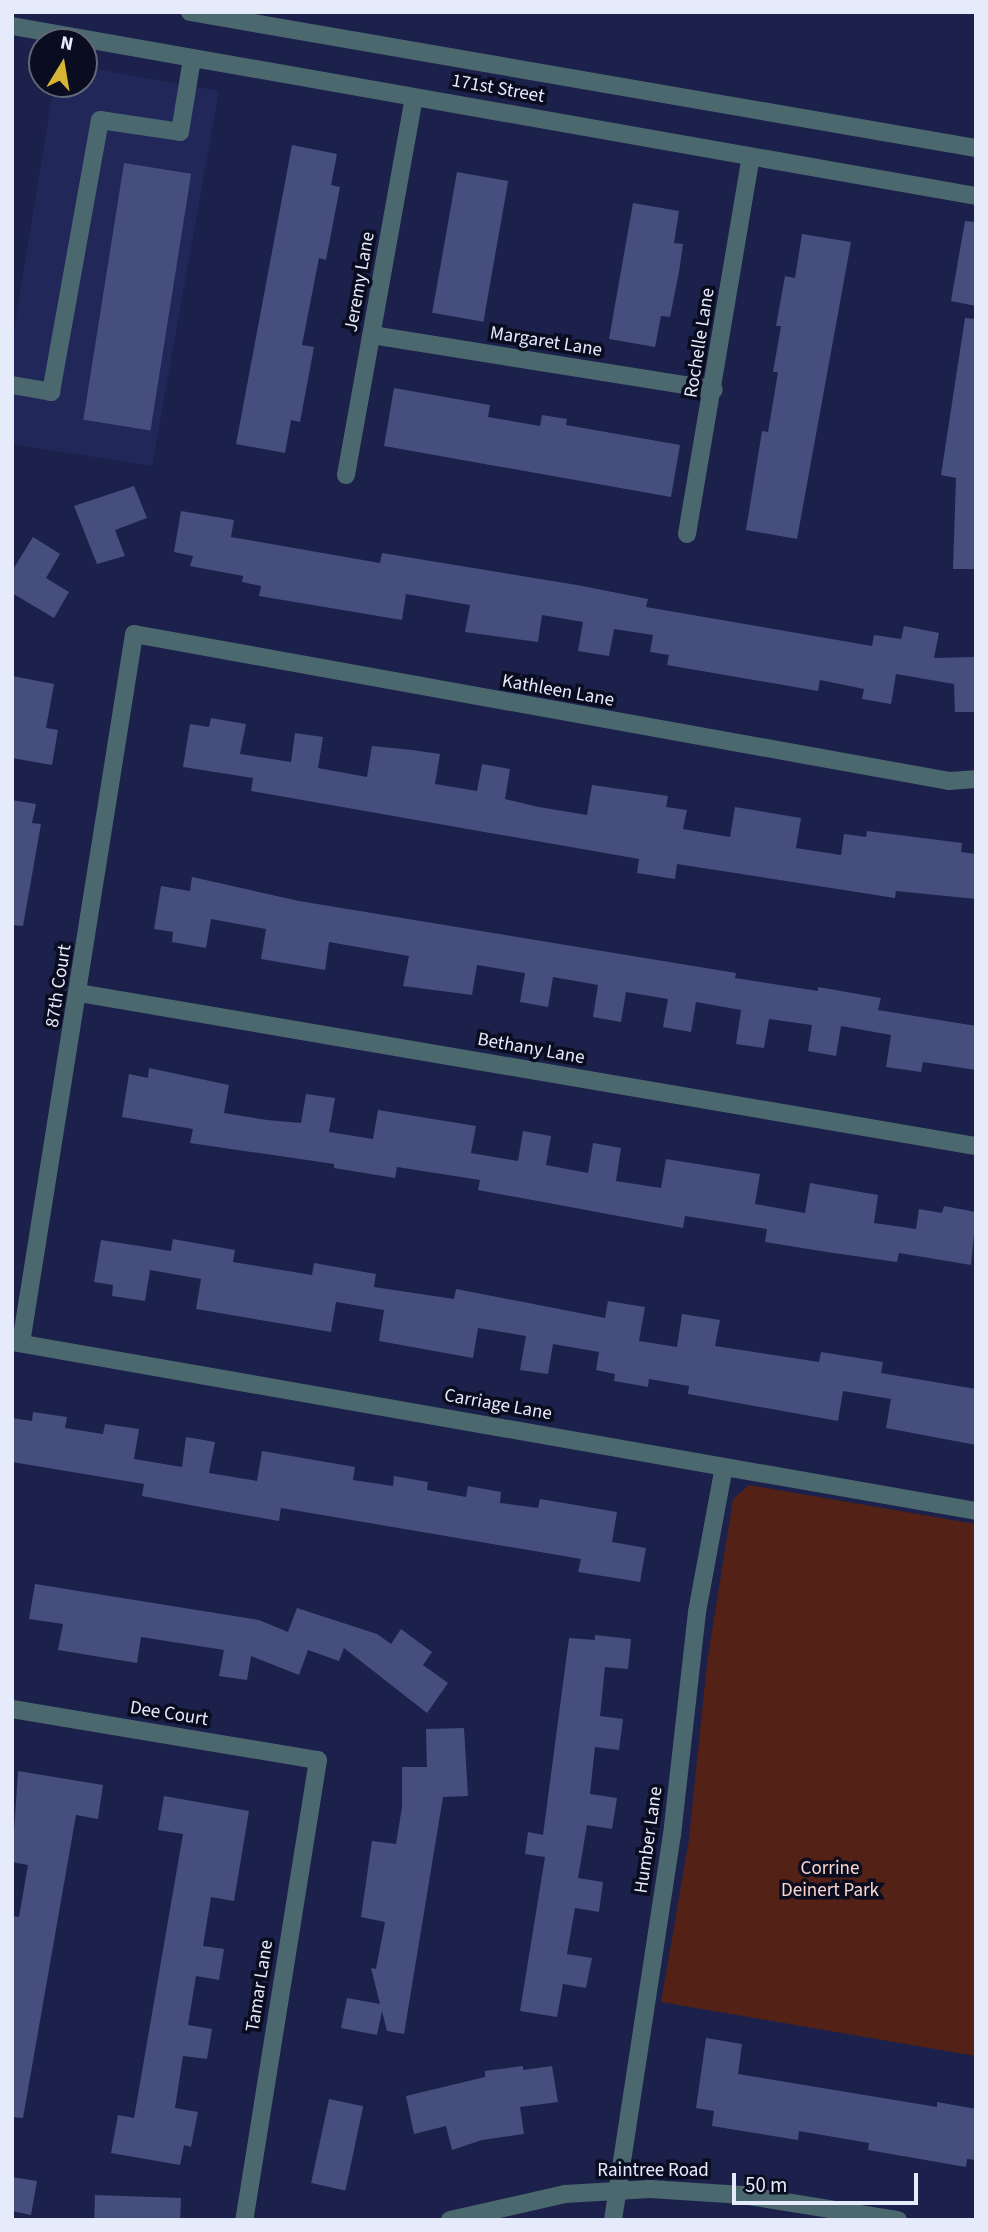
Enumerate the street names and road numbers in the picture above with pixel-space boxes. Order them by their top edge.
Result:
street label: 171st Street [450,70,546,108]
street label: Jeremy Lane [340,230,380,334]
street label: Rochelle Lane [680,286,720,400]
street label: Margaret Lane [488,322,604,362]
street label: Kathleen Lane [500,670,616,712]
street label: 87th Court [41,943,77,1029]
street label: Bethany Lane [476,1028,586,1070]
street label: Carriage Lane [442,1384,554,1426]
street label: Dee Court [128,1697,210,1731]
street label: Humber Lane [630,1785,668,1895]
street label: Tamar Lane [241,1938,279,2034]
street label: Raintree Road [597,2160,709,2182]

